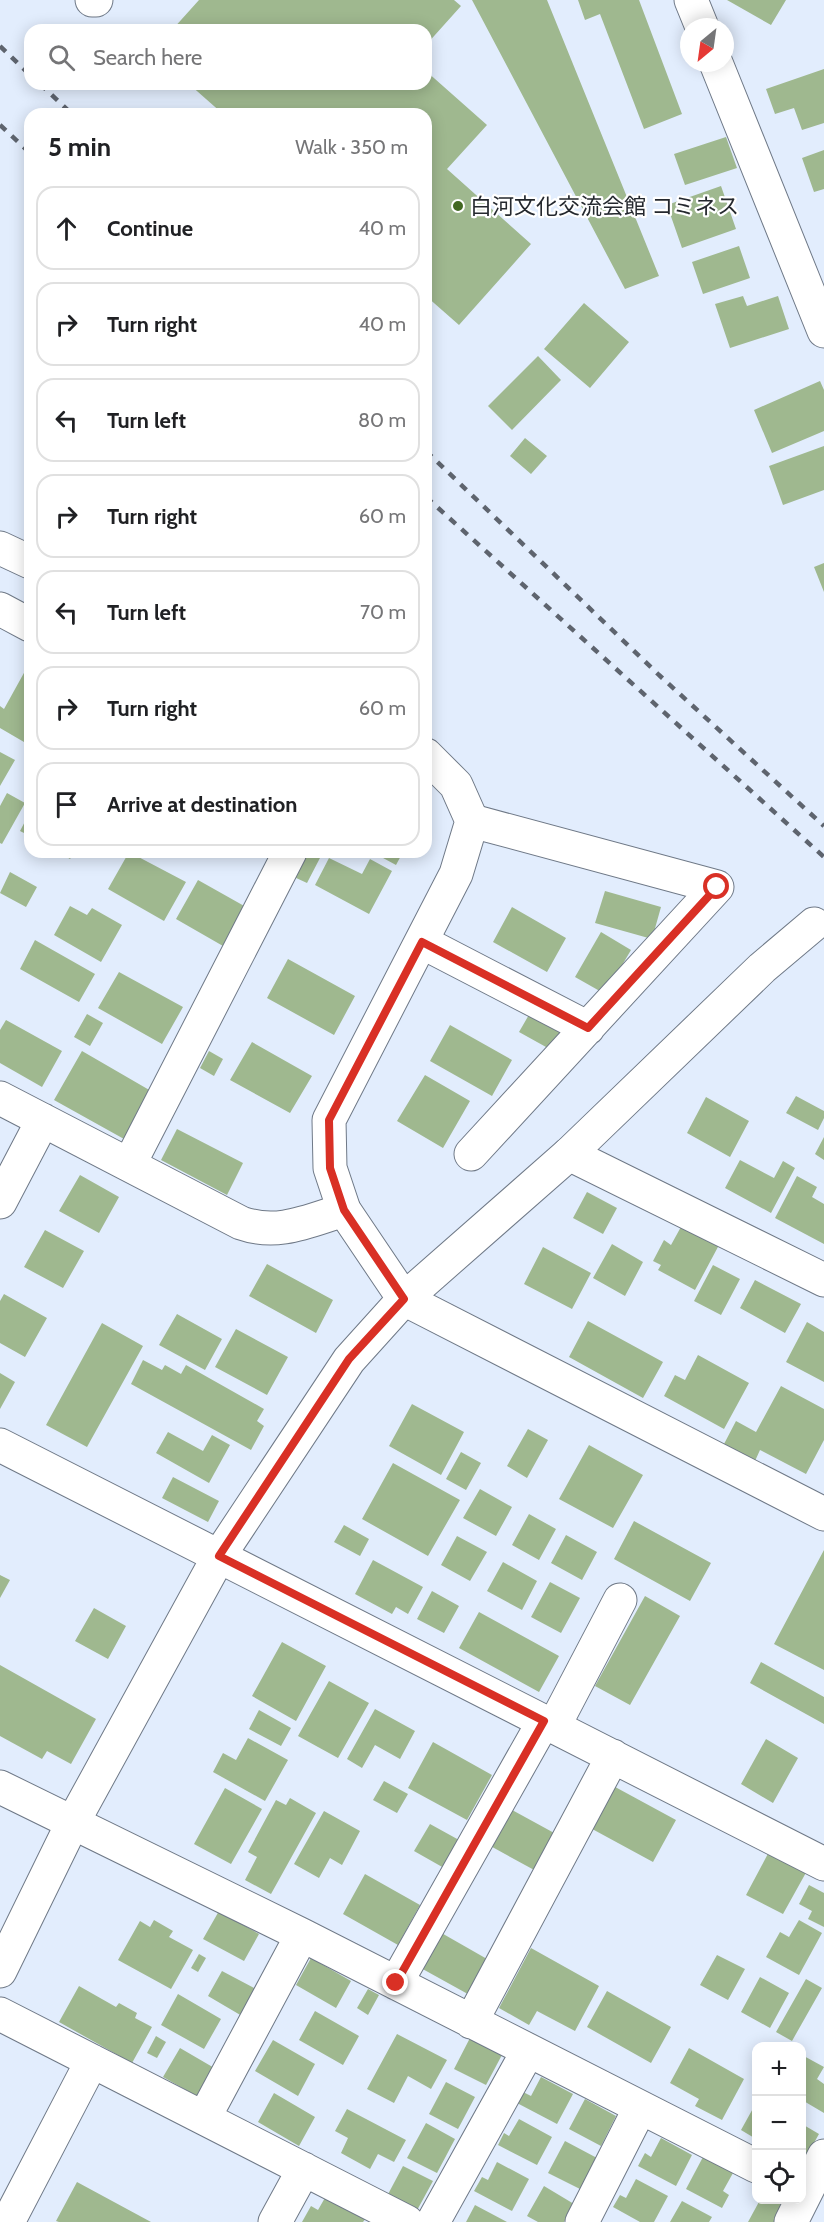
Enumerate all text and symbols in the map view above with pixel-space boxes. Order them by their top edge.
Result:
north arrow [680,18,734,72]
search box [24,24,432,90]
icon: search [45,41,78,74]
text: Search here [93,44,202,71]
text: 5 min [48,131,111,163]
text: Walk · 350 m [295,135,408,159]
place label: 白河文化交流会館 コミネス [470,193,739,220]
marker: 白河文化交流会館 コミネス [451,199,465,213]
icon: ahead [50,212,83,245]
text: Continue [107,215,193,242]
text: 40 m [358,216,406,240]
icon: right [50,308,83,341]
text: Turn right [107,311,197,338]
text: 40 m [358,312,406,336]
icon: left [50,404,83,437]
text: Turn left [107,407,186,434]
text: 80 m [358,408,406,432]
icon: right [50,500,83,533]
text: Turn right [107,503,197,530]
text: 60 m [359,504,406,528]
icon: left [50,596,83,629]
text: Turn left [107,599,186,626]
text: 70 m [360,600,406,624]
icon: right [50,692,83,725]
text: Turn right [107,695,197,722]
text: 60 m [359,696,406,720]
icon: arrive [50,788,83,821]
text: Arrive at destination [107,791,297,818]
route start [703,873,729,899]
route end [382,1969,408,1995]
map controls [752,2042,806,2204]
button: + [752,2042,806,2096]
button: − [752,2096,806,2150]
button: locate [752,2150,806,2204]

